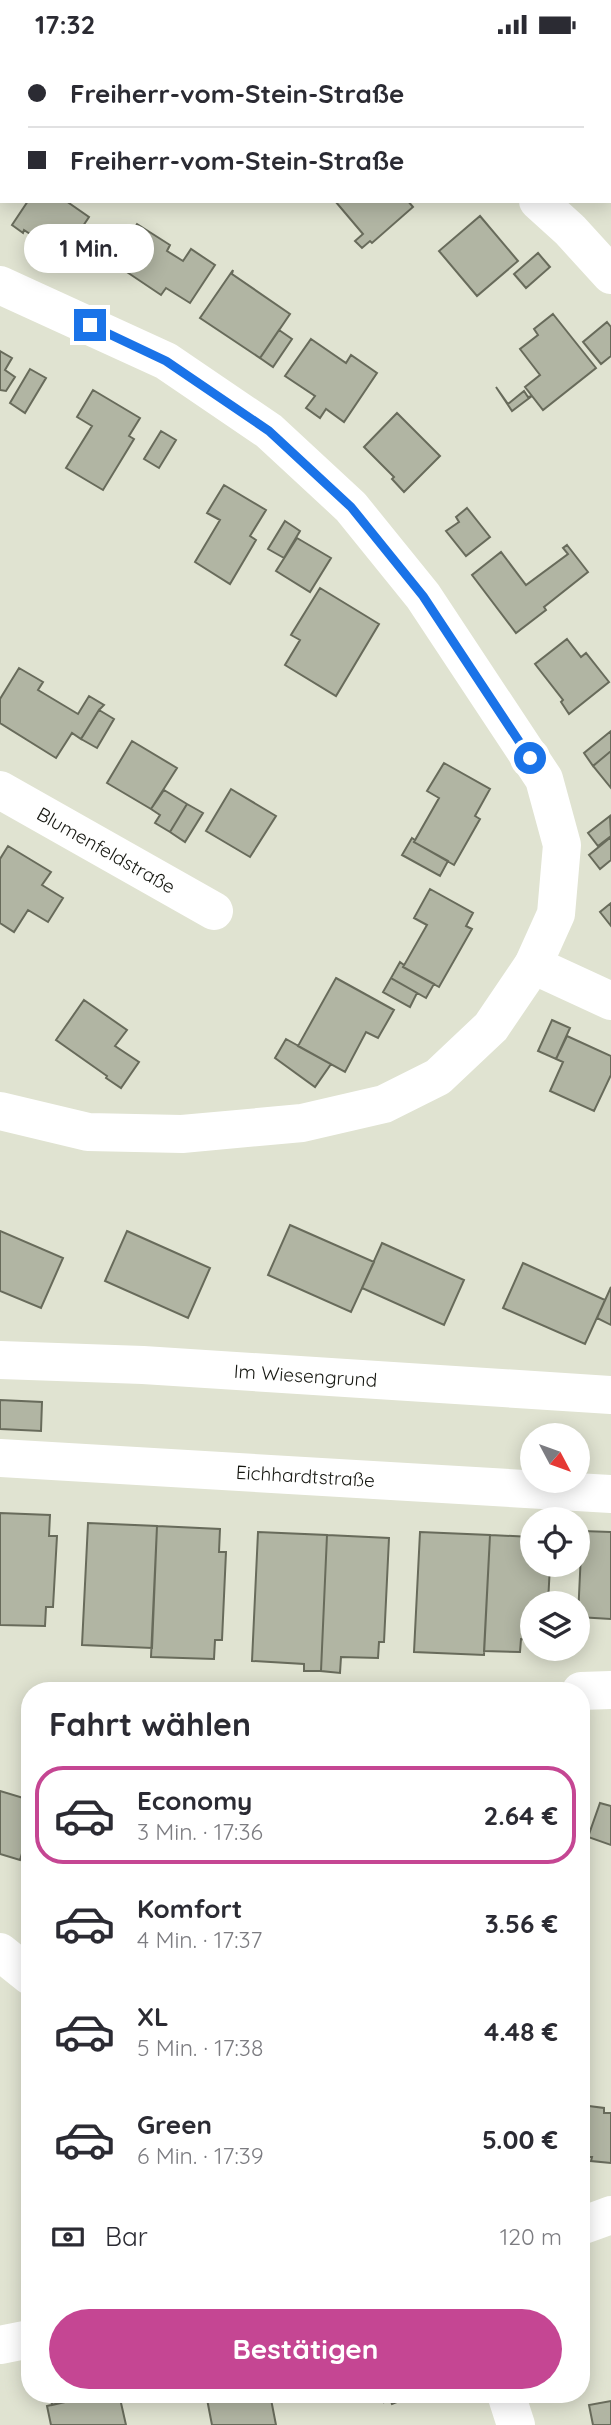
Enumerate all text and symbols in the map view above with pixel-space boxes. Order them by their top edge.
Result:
text: 17:32 [35,8,95,41]
text: Freiherr-vom-Stein-Straße [70,77,404,110]
text: Freiherr-vom-Stein-Straße [70,144,404,177]
callout: 1 Min. [25,223,155,273]
text: 1 Min. [59,234,119,263]
route end [74,309,106,341]
route start [514,742,546,774]
street label: Blumenfeldstraße [33,801,180,899]
street label: Im Wiesengrund [233,1359,378,1392]
north arrow [520,1423,590,1493]
map controls [520,1423,590,1661]
street label: Eichhardtstraße [235,1460,376,1492]
button: locate [520,1507,590,1577]
button: layers [520,1591,590,1661]
text: Fahrt wählen [49,1704,251,1744]
icon: car [53,1784,116,1847]
text: Economy [137,1784,252,1817]
text: 2.64 € [483,1799,558,1832]
text: 3 Min. · 17:36 [137,1817,263,1846]
icon: car [53,1892,116,1955]
text: Komfort [137,1892,242,1925]
text: 3.56 € [485,1907,558,1940]
text: 4 Min. · 17:37 [137,1925,262,1954]
icon: car [53,2000,116,2063]
text: XL [137,2000,169,2033]
text: 4.48 € [484,2015,558,2048]
text: 5 Min. · 17:38 [137,2033,263,2062]
icon: car [53,2108,116,2171]
text: Green [137,2108,212,2141]
text: 5.00 € [482,2123,558,2156]
text: 6 Min. · 17:39 [137,2141,264,2170]
icon: cash [49,2218,87,2256]
text: Bar [105,2220,148,2253]
text: 120 m [500,2222,562,2251]
button: Bestätigen [49,2309,562,2389]

